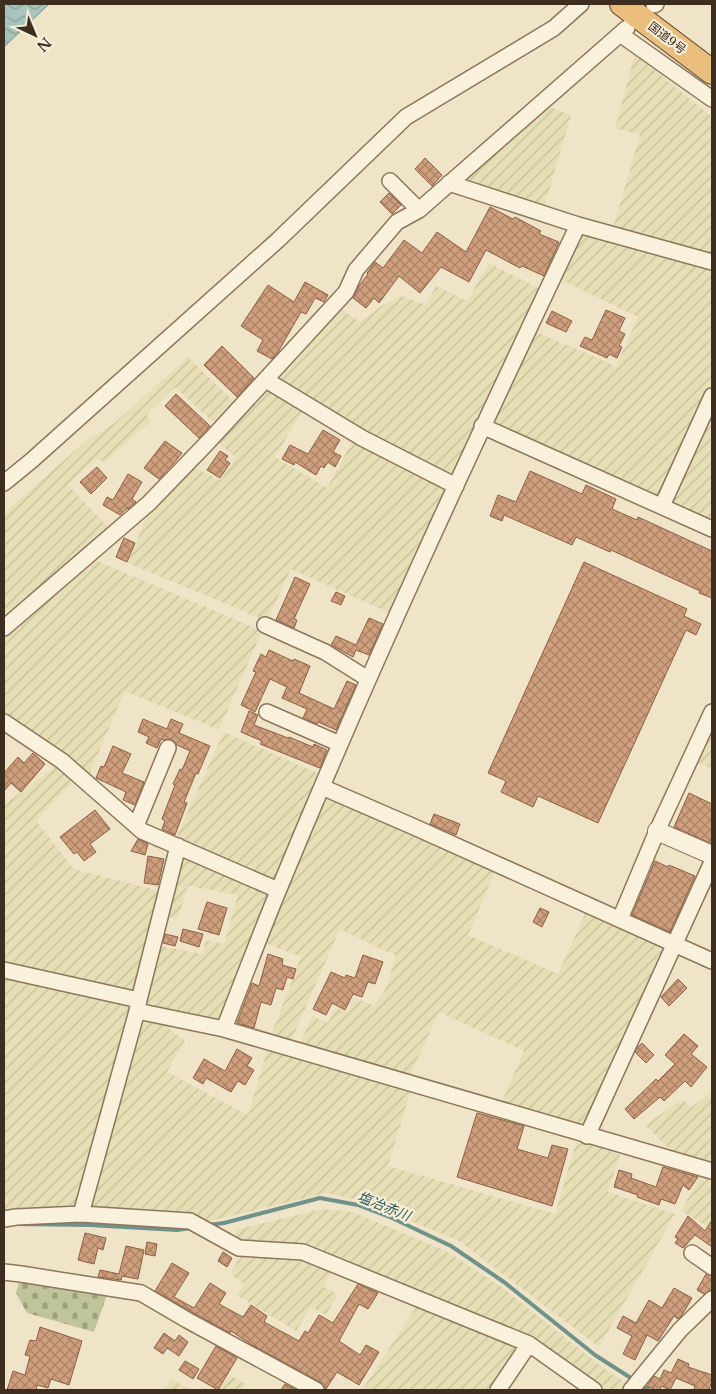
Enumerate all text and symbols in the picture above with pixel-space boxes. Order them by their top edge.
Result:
north arrow [10,10,60,60]
street label: 国道9号 [645,18,689,57]
text: N [33,33,55,55]
water label: 塩冶赤川 [355,1187,415,1226]

